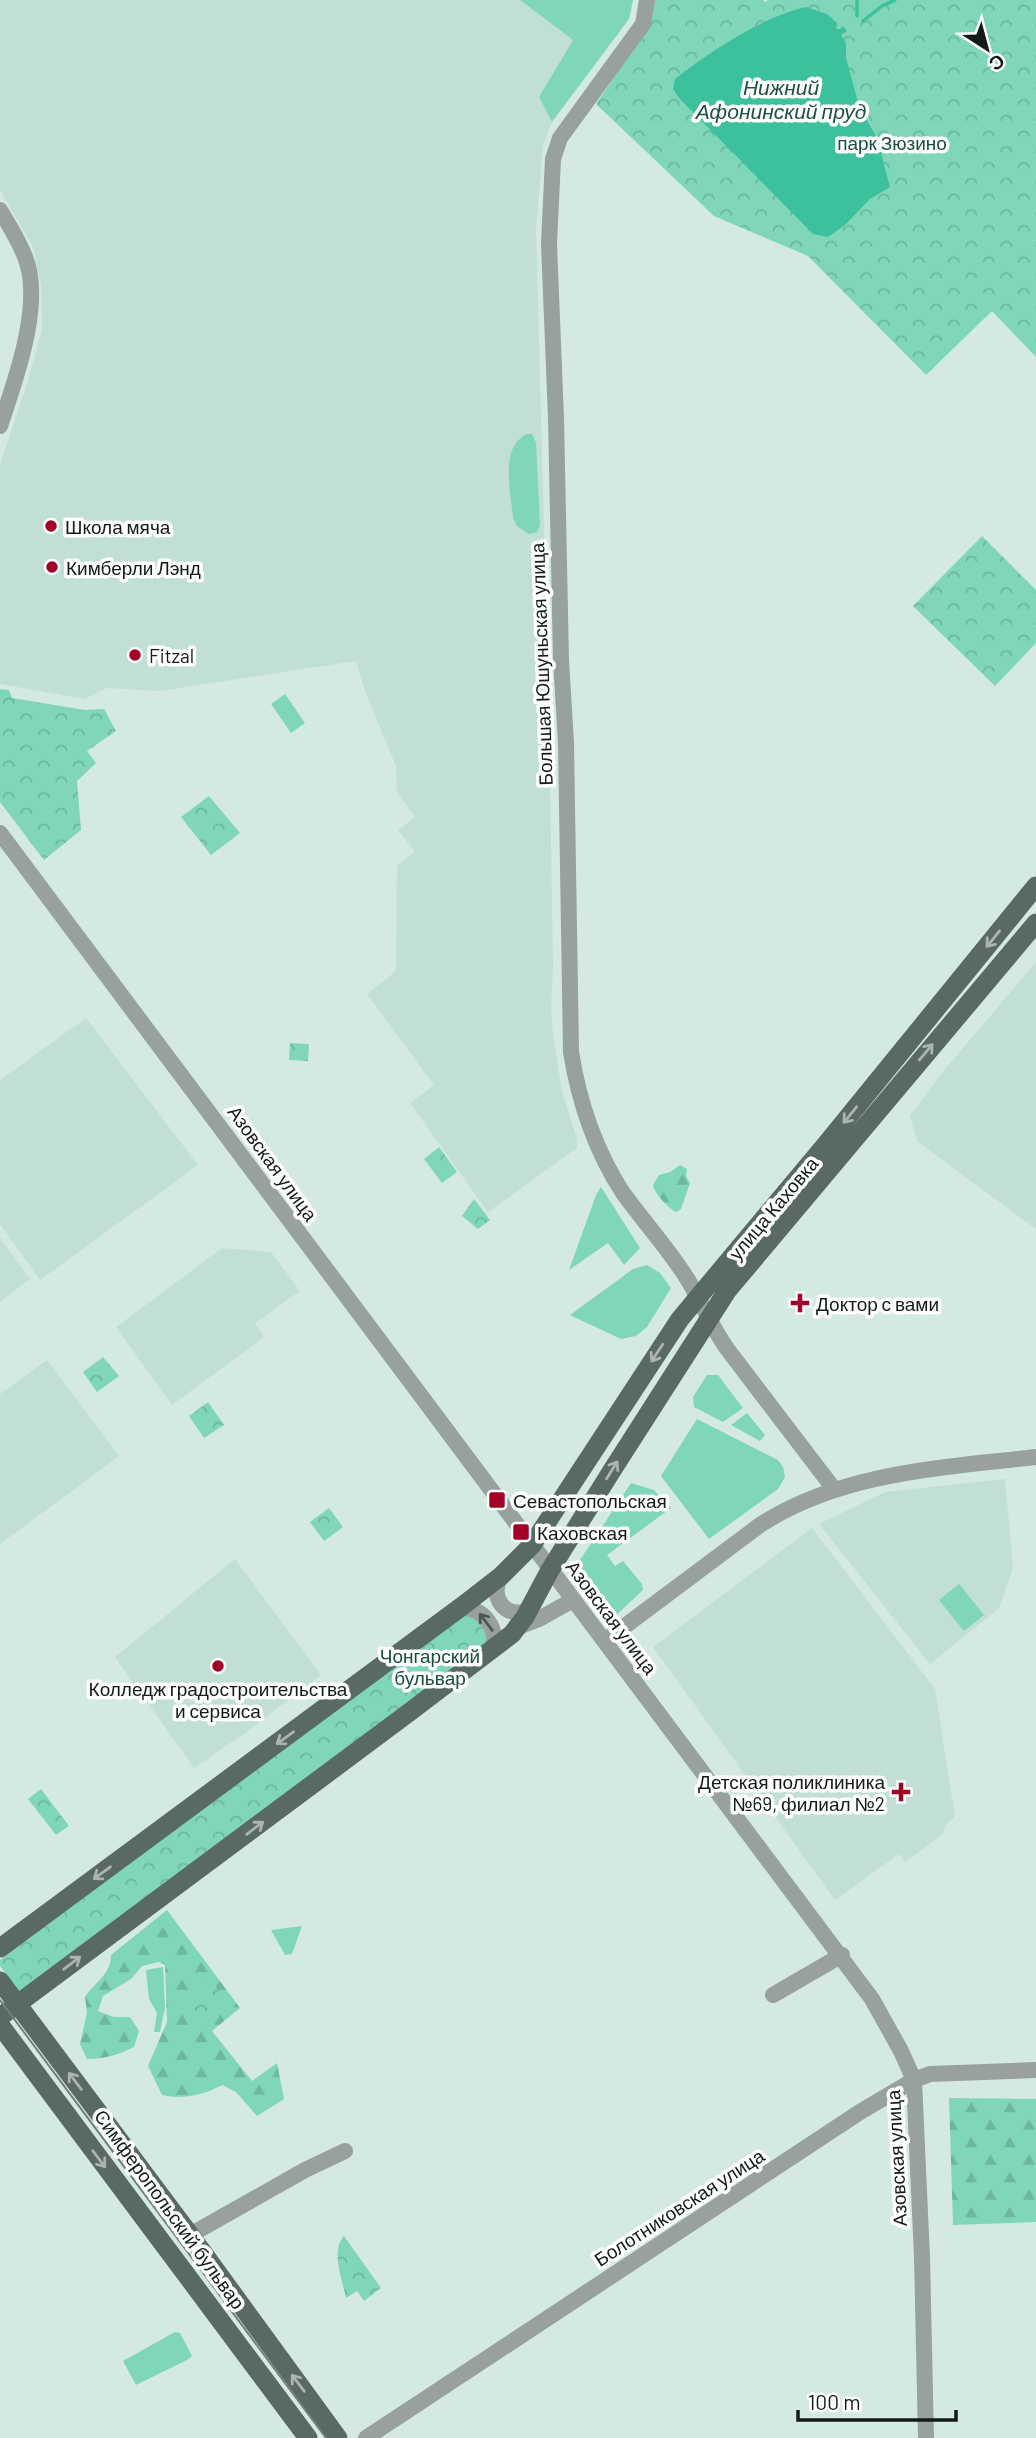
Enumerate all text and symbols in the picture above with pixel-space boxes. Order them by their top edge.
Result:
north arrow [952,14,1022,84]
text: С [985,50,1010,77]
water label: Нижний Афонинский пруд [694,74,866,123]
park label: парк Зюзино [837,131,947,154]
place label: Школа мяча [65,515,171,538]
marker: Школа мяча [43,518,59,534]
street label: Большая Юшуньская улица [525,542,557,786]
place label: Кимберли Лэнд [66,556,201,579]
marker: Кимберли Лэнд [44,559,60,575]
place label: Fitzal [149,644,194,667]
marker: Fitzal [127,647,143,663]
one-way arrow [985,929,1001,947]
one-way arrow [918,1044,934,1062]
street label: Азовская улица [224,1101,323,1225]
one-way arrow [842,1106,857,1124]
street label: улица Каховка [723,1152,823,1264]
place label: Доктор с вами [816,1292,939,1315]
marker: Доктор с вами [790,1293,810,1313]
one-way arrow [650,1342,664,1362]
one-way arrow [605,1461,619,1481]
place label: Севастопольская [513,1489,667,1512]
marker: Севастопольская [487,1490,507,1510]
place label: Каховская [537,1521,627,1544]
marker: Каховская [511,1522,531,1542]
street label: Азовская улица [562,1555,663,1679]
one-way arrow [479,1612,494,1631]
park label: Чонгарский бульвар [380,1644,480,1689]
marker: Колледж градостроительства и сервиса [210,1658,226,1674]
place label: Колледж градостроительства и сервиса [89,1677,348,1722]
one-way arrow [276,1730,295,1745]
place label: Детская поликлиника №69, филиал №2 [698,1770,885,1815]
marker: Детская поликлиника №69, филиал №2 [891,1782,911,1802]
one-way arrow [245,1820,264,1835]
one-way arrow [93,1866,112,1880]
one-way arrow [63,1956,81,1971]
one-way arrow [68,2073,83,2091]
street label: Азовская улица [881,2089,911,2227]
street label: Симферопольский бульвар [90,2105,250,2313]
street label: Болотниковская улица [590,2143,769,2271]
one-way arrow [91,2149,106,2168]
one-way arrow [291,2373,306,2392]
scale bar [798,2378,956,2422]
text: 100 m [808,2389,861,2414]

